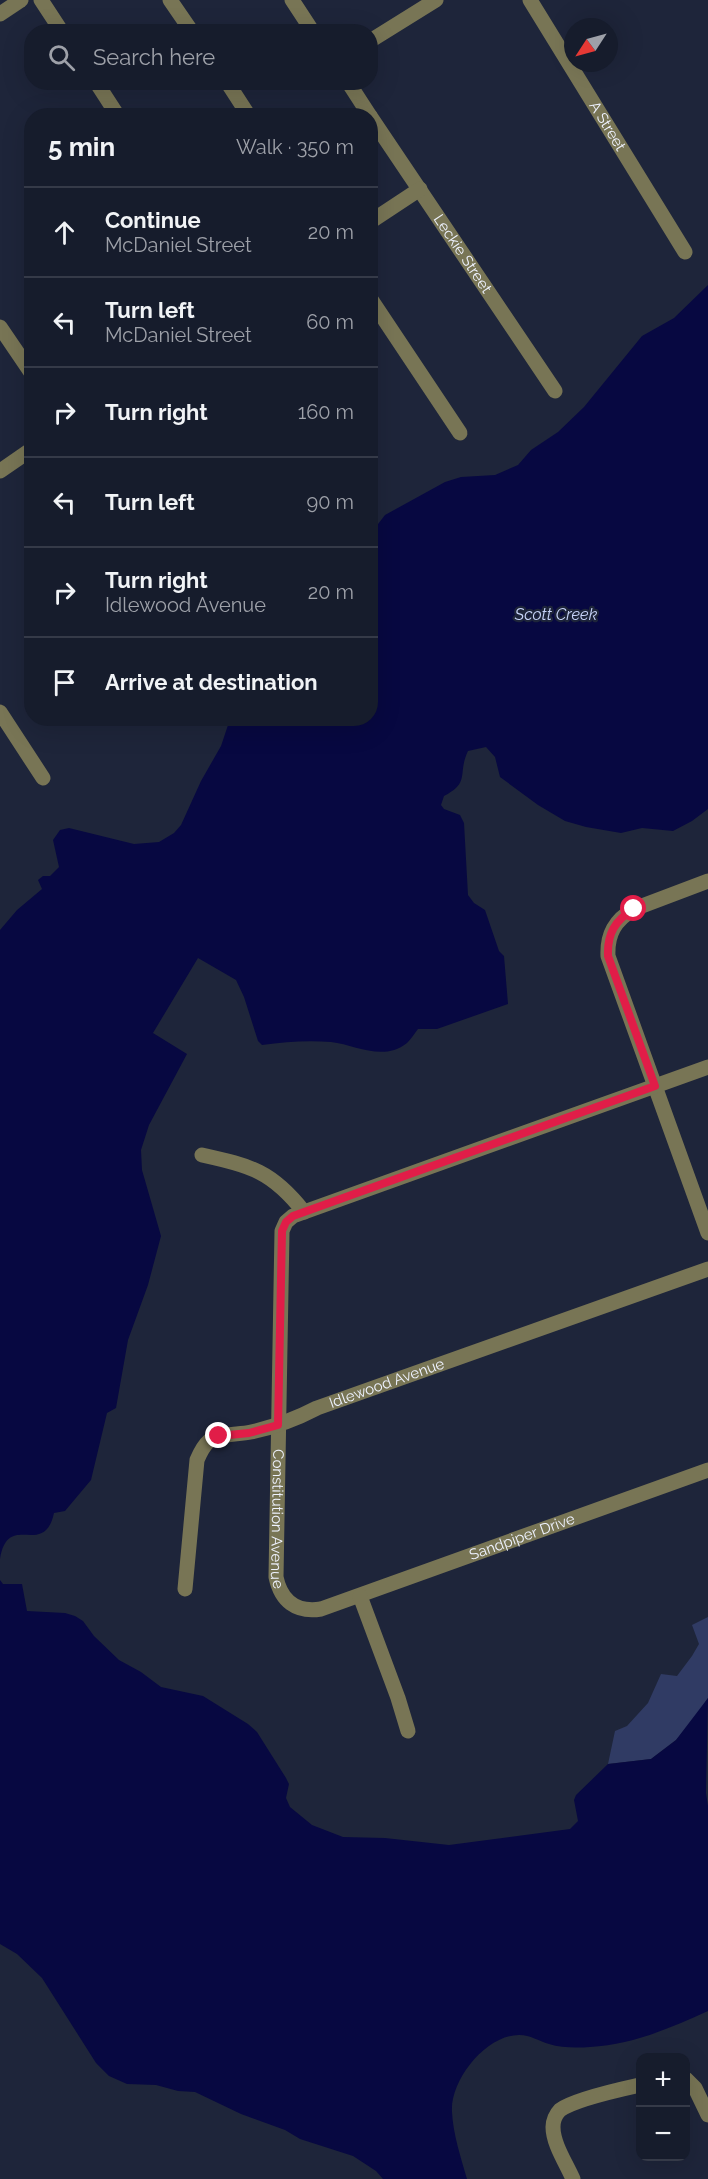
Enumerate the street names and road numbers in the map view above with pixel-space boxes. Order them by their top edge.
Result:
street label: A Street [585,98,630,154]
street label: Leckie Street [430,211,496,297]
street label: Idlewood Avenue [327,1354,447,1412]
street label: Constitution Avenue [267,1449,288,1591]
street label: Sandpiper Drive [467,1510,577,1564]

